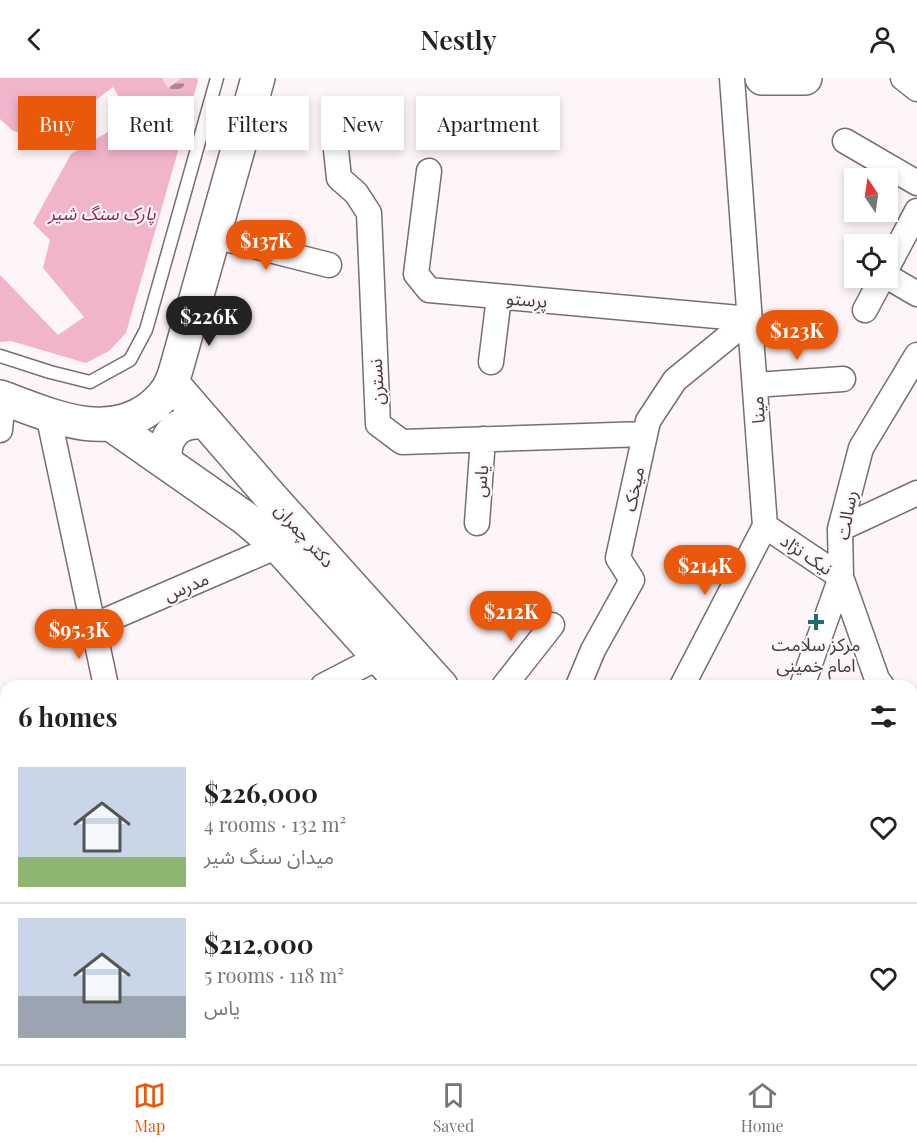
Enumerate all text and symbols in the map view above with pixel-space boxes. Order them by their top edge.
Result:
text: Nestly [420,21,497,57]
icon: back [18,23,51,56]
icon: person [866,23,899,56]
chip: Buy [18,96,96,150]
chip: Rent [108,96,194,150]
chip: Filters [206,96,309,150]
chip: New [321,96,404,150]
chip: Apartment [416,96,560,150]
north arrow [844,168,898,222]
map controls [844,168,898,288]
park label: پارک سنگ شیر [46,201,156,226]
pin: $137K [224,220,308,271]
text: $137K [240,226,292,253]
button: locate [844,234,898,288]
street label: پرستو [505,285,549,313]
pin: $226K [167,296,251,347]
text: $226K [180,302,238,329]
pin: $123K [755,310,839,361]
text: $123K [770,316,824,343]
street label: نسترن [363,358,389,406]
street label: مینا [744,395,770,425]
street label: یاس [467,464,493,498]
street label: میخک [617,464,649,514]
street label: رسالت [830,488,862,542]
street label: دکتر چمران [270,498,340,572]
street label: نیک نژاد [776,528,838,580]
pin: $214K [663,545,747,596]
text: $214K [678,551,732,578]
street label: مدرس [160,566,212,606]
pin: $212K [469,591,553,642]
text: $212K [484,597,538,624]
pin: $95.3K [30,609,128,660]
marker: مرکز سلامت امام خمینی [807,613,825,631]
text: $95.3K [49,615,109,642]
place label: مرکز سلامت امام خمینی [772,632,860,680]
text: 6 homes [18,699,117,734]
icon: filters [867,700,900,733]
text: $226,000 [204,775,318,810]
icon: home [66,791,138,863]
text: 4 rooms · 132 m² [204,810,346,837]
icon: heart [867,811,900,844]
text: میدان سنگ شیر [204,842,334,869]
text: $212,000 [204,926,313,961]
icon: home [66,942,138,1014]
text: 5 rooms · 118 m² [204,961,344,988]
icon: heart [867,962,900,995]
text: یاس [204,993,240,1020]
tab: Map [133,1079,166,1136]
tab: Saved [433,1079,474,1136]
tab: Home [741,1079,784,1136]

